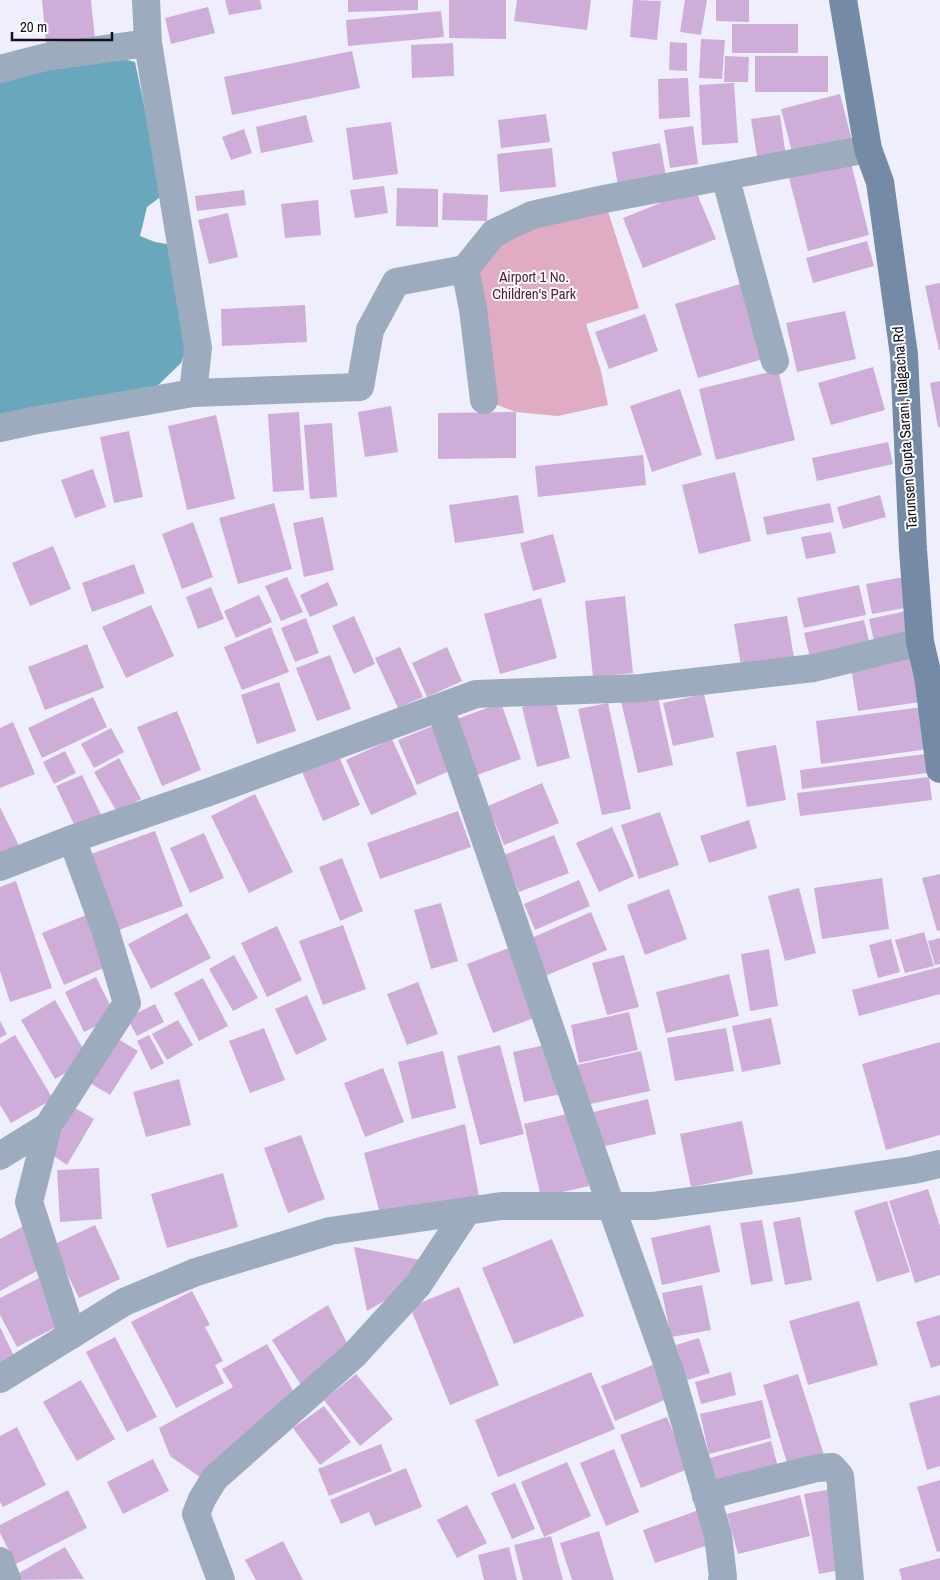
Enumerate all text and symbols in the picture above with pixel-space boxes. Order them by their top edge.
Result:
scale bar [12,10,112,42]
text: 20 m [20,16,47,37]
park label: Airport 1 No. Children's Park [492,266,577,304]
street label: Tarunsen Gupta Sarani, Italgacha Rd [887,326,922,530]

